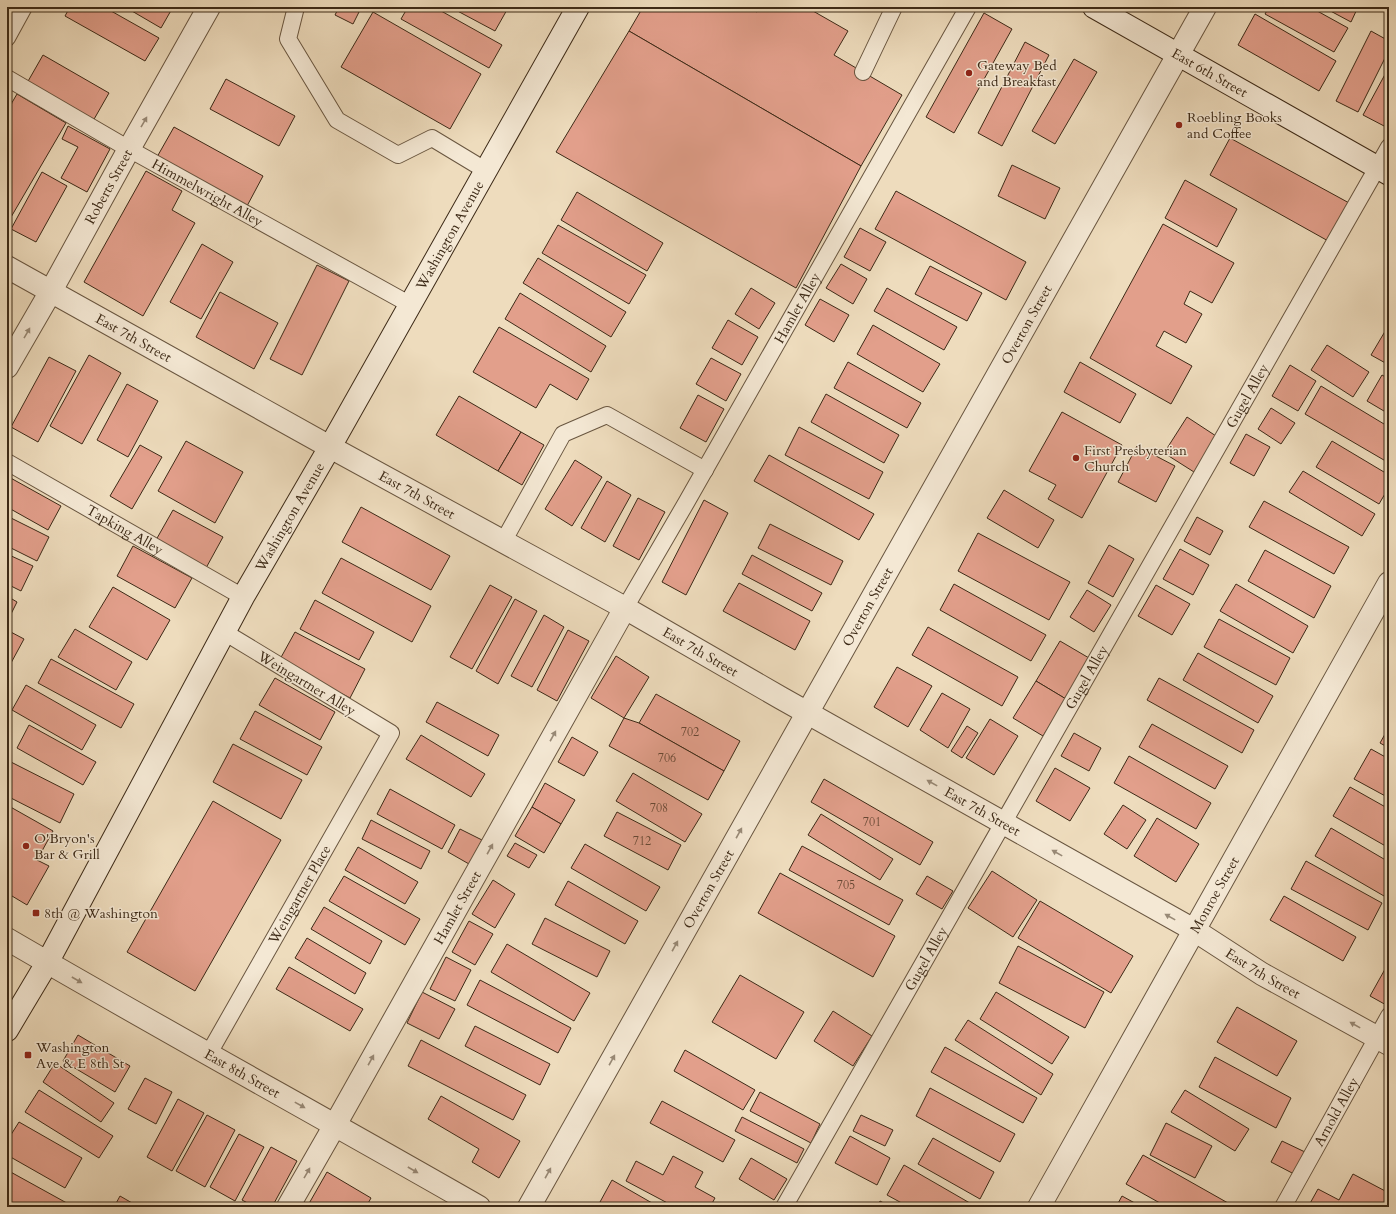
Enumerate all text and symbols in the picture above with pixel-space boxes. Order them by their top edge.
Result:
street label: East 6th Street [1168,44,1251,102]
place label: Gateway Bed and Breakfast [977,56,1057,91]
marker: Gateway Bed and Breakfast [964,68,974,78]
place label: Roebling Books and Coffee [1187,108,1282,143]
one-way arrow [141,116,148,128]
marker: Roebling Books and Coffee [1174,120,1184,130]
street label: Roberts Street [81,145,137,228]
street label: Himmelwright Alley [148,155,267,232]
street label: Washington Avenue [411,177,488,294]
street label: Hamlet Alley [770,269,825,347]
street label: Overton Street [997,281,1057,368]
street label: East 7th Street [92,309,175,367]
one-way arrow [23,327,30,339]
street label: Gugel Alley [1222,360,1274,432]
place label: First Presbyterian Church [1084,441,1187,476]
marker: First Presbyterian Church [1071,453,1081,463]
street label: Washington Avenue [250,459,329,576]
street label: East 7th Street [375,466,459,524]
street label: Tapking Alley [83,500,167,560]
street label: Overton Street [838,563,898,650]
street label: East 7th Street [659,623,742,682]
street label: Gugel Alley [1061,641,1113,713]
street label: Weingartner Alley [253,646,360,721]
house number: 702 [681,724,699,740]
one-way arrow [550,730,557,742]
house number: 706 [658,750,676,766]
one-way arrow [926,779,938,786]
street label: East 7th Street [941,783,1024,841]
house number: 708 [650,800,668,816]
house number: 701 [863,814,881,830]
one-way arrow [736,827,742,839]
place label: O'Bryon's Bar & Grill [34,829,100,864]
house number: 712 [633,833,651,849]
marker: O'Bryon's Bar & Grill [21,841,31,851]
street label: Weingartner Place [264,841,336,948]
one-way arrow [486,843,493,855]
street label: Overton Street [679,846,739,932]
one-way arrow [1051,850,1063,857]
street label: Monroe Street [1185,853,1244,937]
street label: Hamlet Street [429,867,486,948]
house number: 705 [837,877,855,893]
place label: 8th @ Washington [44,904,158,923]
marker: 8th @ Washington [31,908,41,918]
one-way arrow [1165,914,1176,920]
street label: Gugel Alley [900,923,952,994]
one-way arrow [672,940,679,952]
street label: East 7th Street [1221,944,1304,1004]
one-way arrow [71,976,83,983]
one-way arrow [1349,1022,1361,1029]
place label: Washington Ave & E 8th St [35,1038,125,1073]
street label: East 8th Street [201,1045,284,1103]
marker: Washington Ave & E 8th St [23,1050,33,1060]
one-way arrow [368,1054,375,1066]
one-way arrow [608,1054,615,1066]
street label: Arnold Alley [1310,1073,1363,1150]
one-way arrow [294,1102,306,1109]
one-way arrow [407,1166,419,1173]
one-way arrow [304,1167,311,1179]
one-way arrow [545,1167,552,1179]

